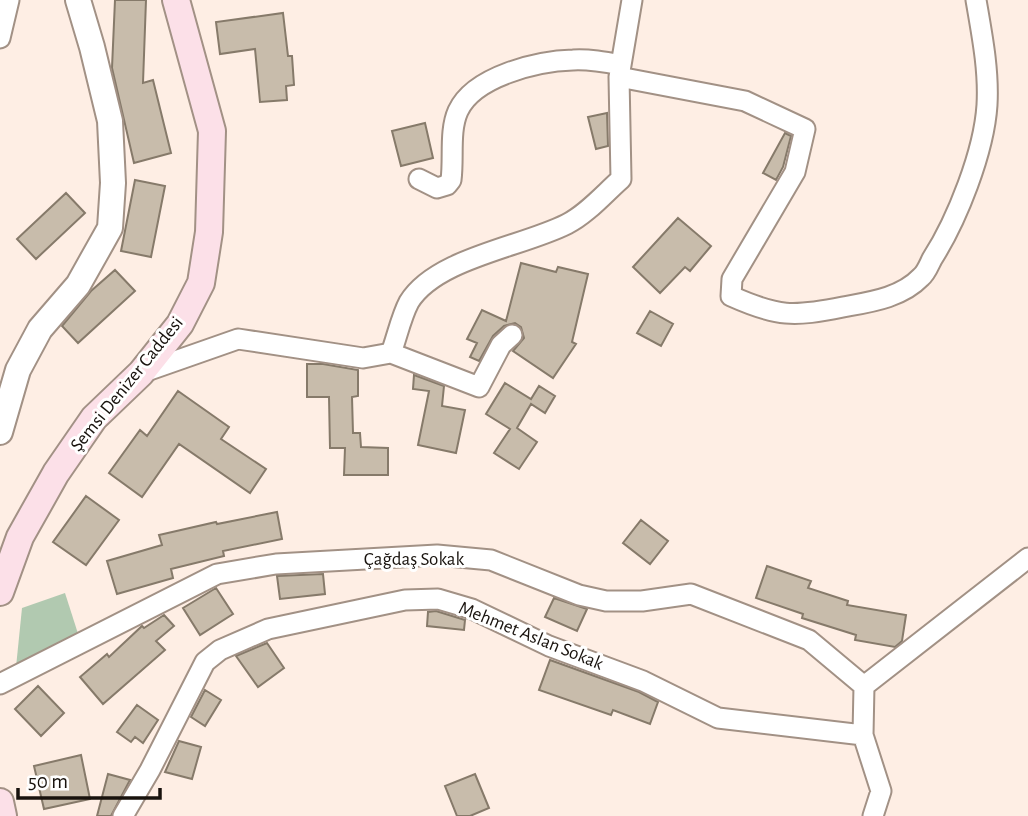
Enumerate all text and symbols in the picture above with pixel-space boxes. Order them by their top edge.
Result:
street label: Şemsi Denizer Caddesi [67,313,187,455]
street label: Çağdaş Sokak [364,550,465,569]
street label: Mehmet Aslan Sokak [456,598,606,674]
scale bar [18,756,159,800]
text: 50 m [28,771,68,792]

